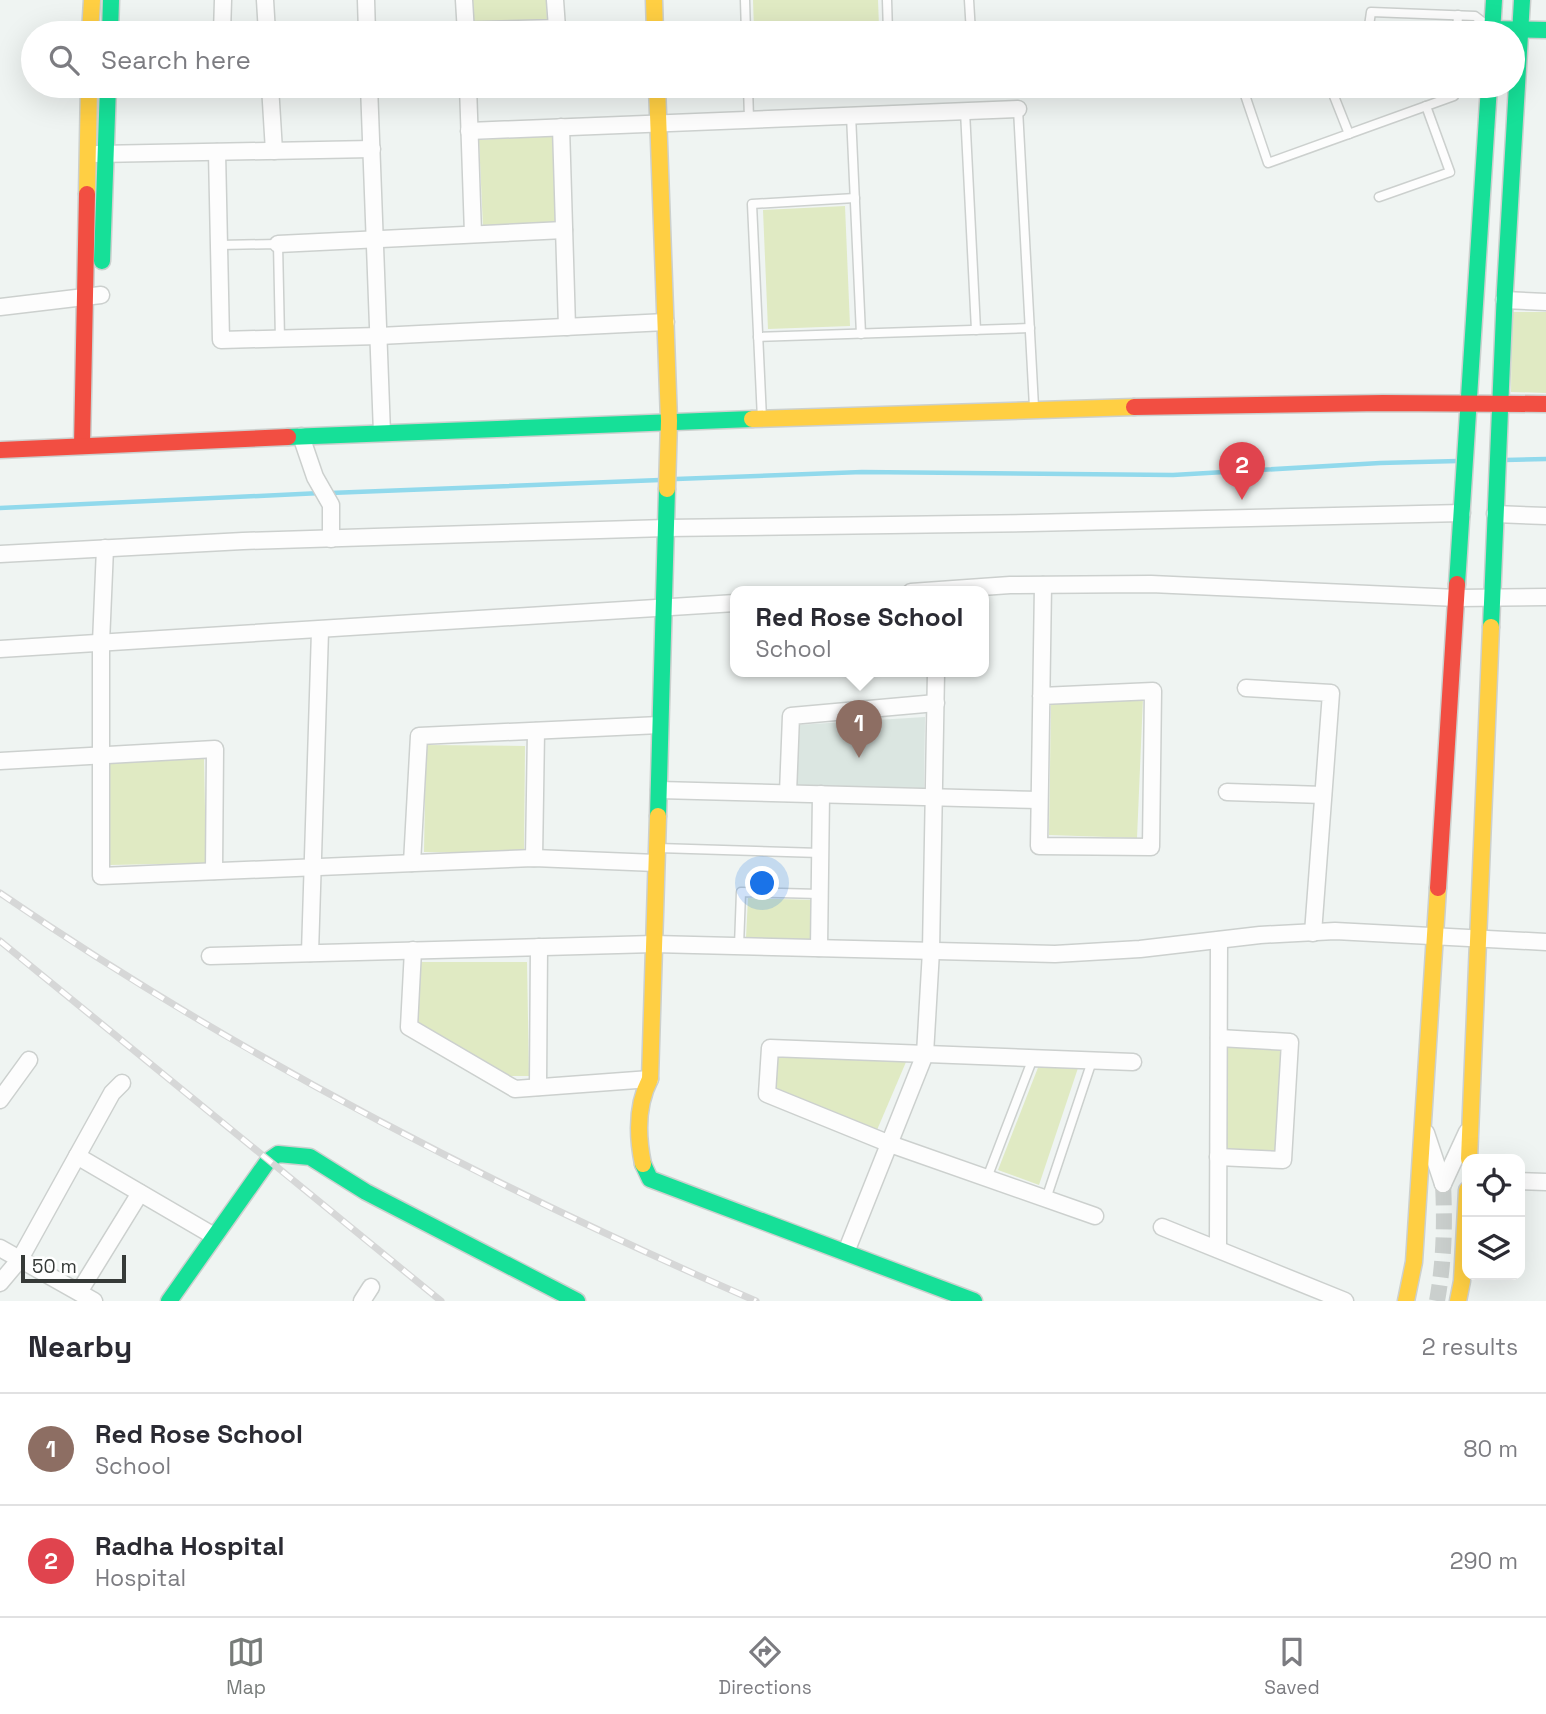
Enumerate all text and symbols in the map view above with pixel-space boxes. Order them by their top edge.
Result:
search box [21,21,1525,98]
icon: search [45,41,83,79]
text: Search here [101,43,251,77]
pin: 2 [1219,442,1265,500]
popup [730,586,989,677]
text: Red Rose School [756,600,963,634]
text: School [756,634,832,664]
pin: 1 [836,700,882,758]
your location [745,866,779,900]
map controls [1462,1154,1525,1280]
button: locate [1462,1154,1525,1217]
button: layers [1462,1217,1525,1280]
scale bar [21,1252,126,1284]
text: 50 m [32,1254,77,1279]
text: Nearby [28,1327,132,1366]
text: 2 results [1422,1332,1518,1362]
text: Red Rose School [95,1417,303,1451]
text: 1 [46,1434,56,1464]
text: 80 m [1463,1434,1518,1464]
text: School [95,1451,171,1481]
text: Radha Hospital [95,1529,284,1563]
text: 2 [44,1546,58,1576]
text: 290 m [1450,1546,1518,1576]
text: Hospital [95,1563,186,1593]
tab: Map [226,1633,266,1700]
tab: Directions [719,1633,812,1700]
tab: Saved [1264,1633,1320,1700]

